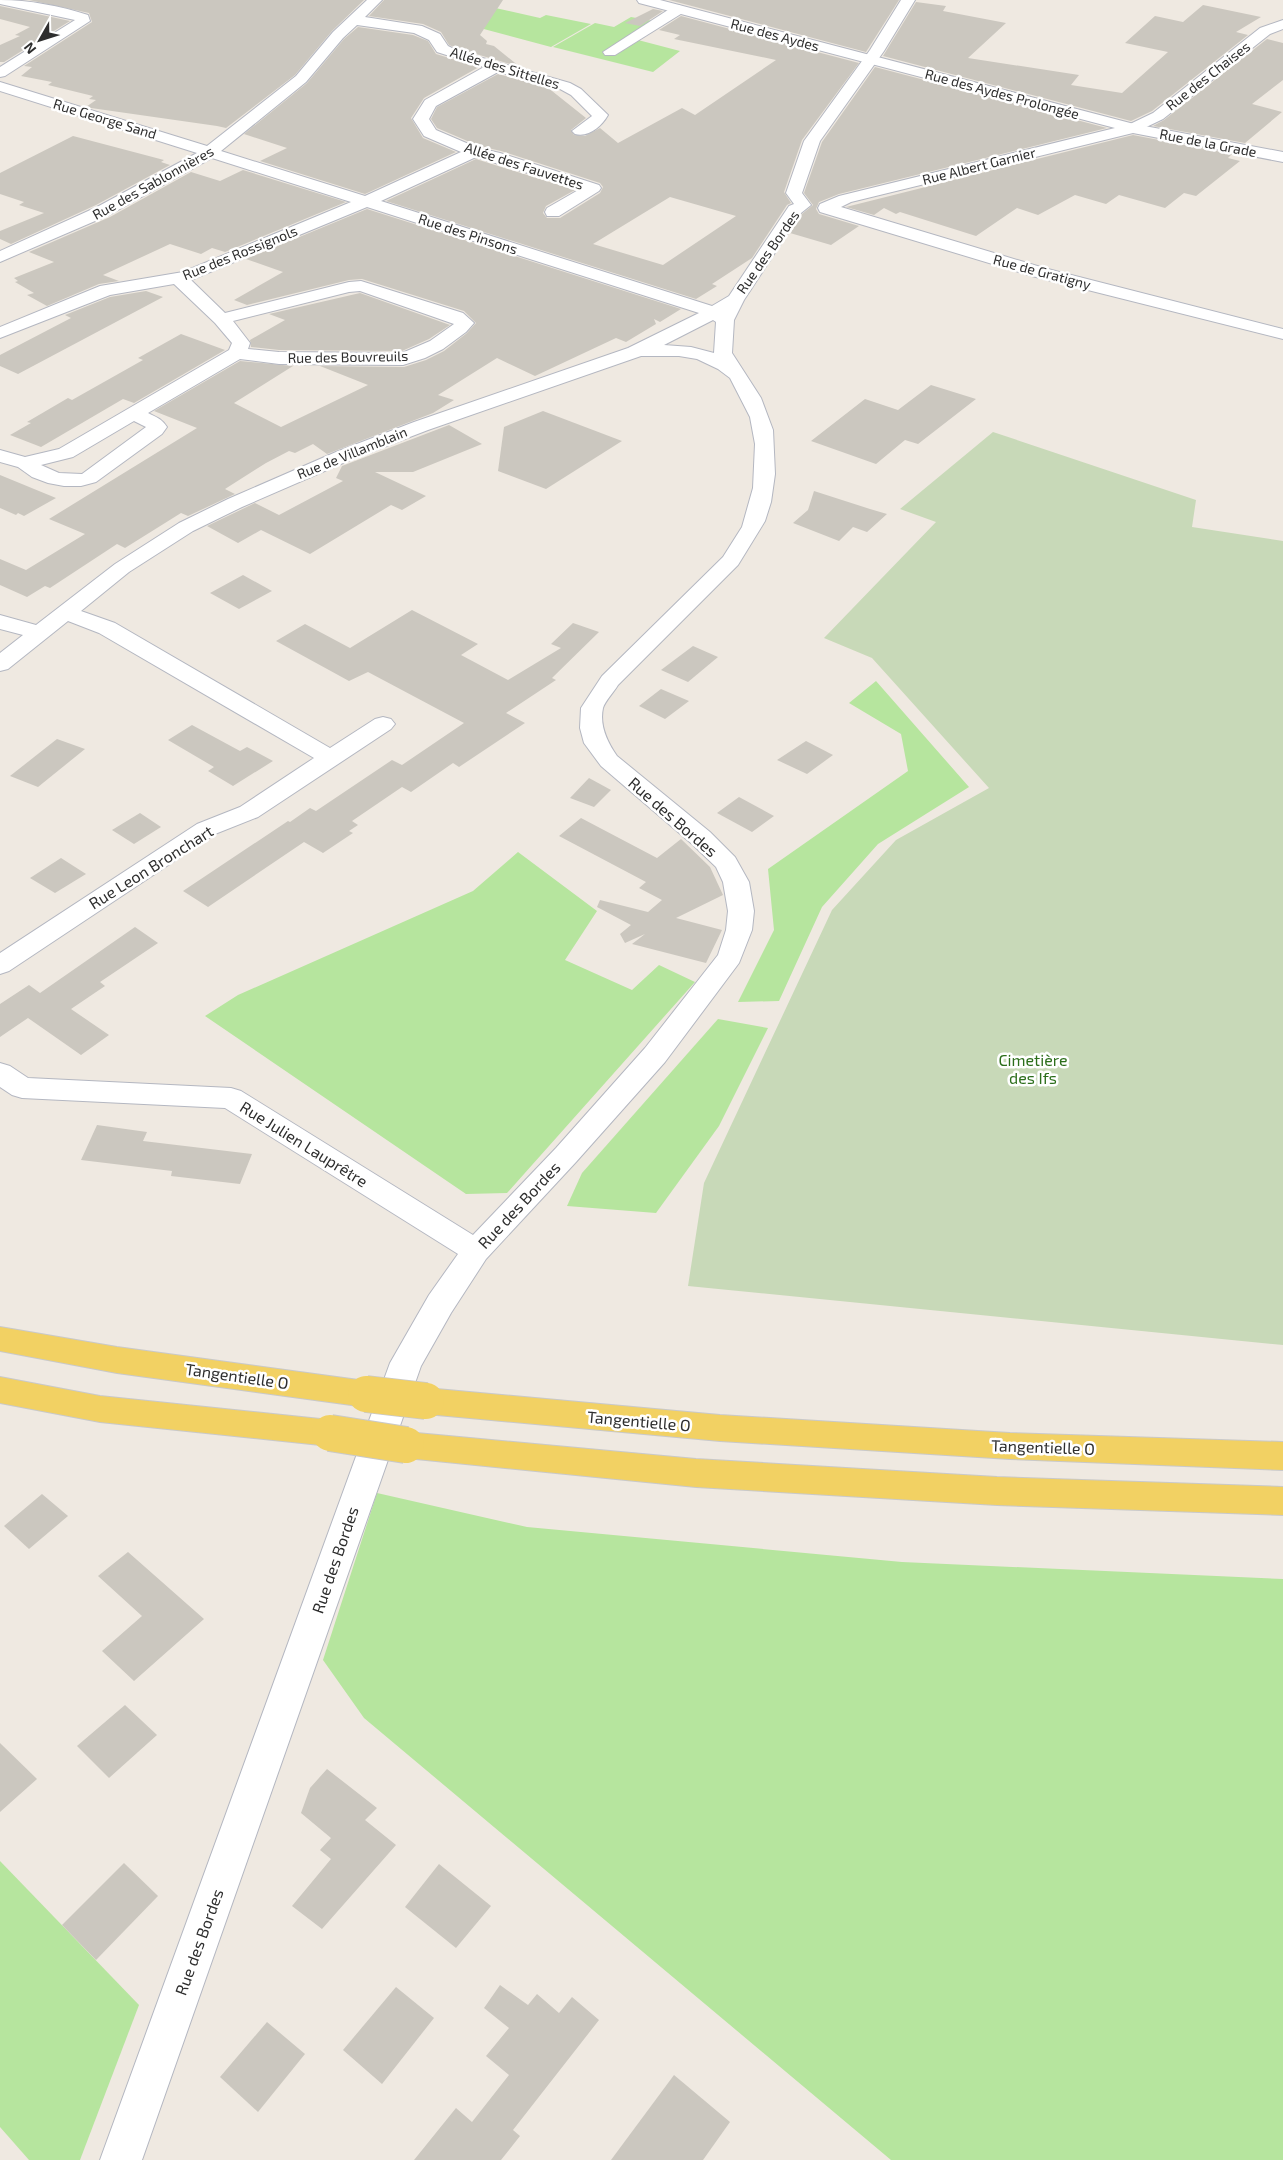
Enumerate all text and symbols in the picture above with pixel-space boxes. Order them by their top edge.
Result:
north arrow [15,15,65,65]
street label: Rue des Aydes [729,15,821,55]
street label: Rue des Chaises [1162,37,1253,114]
text: N [20,39,39,58]
street label: Allée des Sittelles [448,43,562,92]
street label: Rue des Aydes Prolongée [923,65,1081,122]
street label: Rue George Sand [51,95,159,142]
street label: Rue de la Grade [1158,125,1258,160]
street label: Allée des Fauvettes [463,138,586,193]
street label: Rue des Sablonnières [89,142,216,223]
street label: Rue Albert Garnier [920,143,1038,188]
street label: Rue des Bordes [733,207,803,297]
street label: Rue des Pinsons [416,209,520,258]
street label: Rue des Rossignols [180,222,300,283]
street label: Rue de Gratigny [992,250,1093,293]
street label: Rue des Bouvreuils [287,347,409,366]
street label: Rue de Villamblain [294,423,409,482]
street label: Rue des Bordes [625,773,722,860]
street label: Rue Leon Bronchart [85,821,216,912]
park label: Cimetière des Ifs [998,1050,1068,1087]
street label: Rue Julien Lauprêtre [237,1097,372,1191]
street label: Rue des Bordes [474,1157,564,1252]
street label: Tangentielle O [184,1359,290,1392]
street label: Tangentielle O [587,1407,691,1434]
street label: Tangentielle O [991,1435,1095,1458]
street label: Rue des Bordes [307,1504,362,1616]
street label: Rue des Bordes [170,1886,227,1998]

